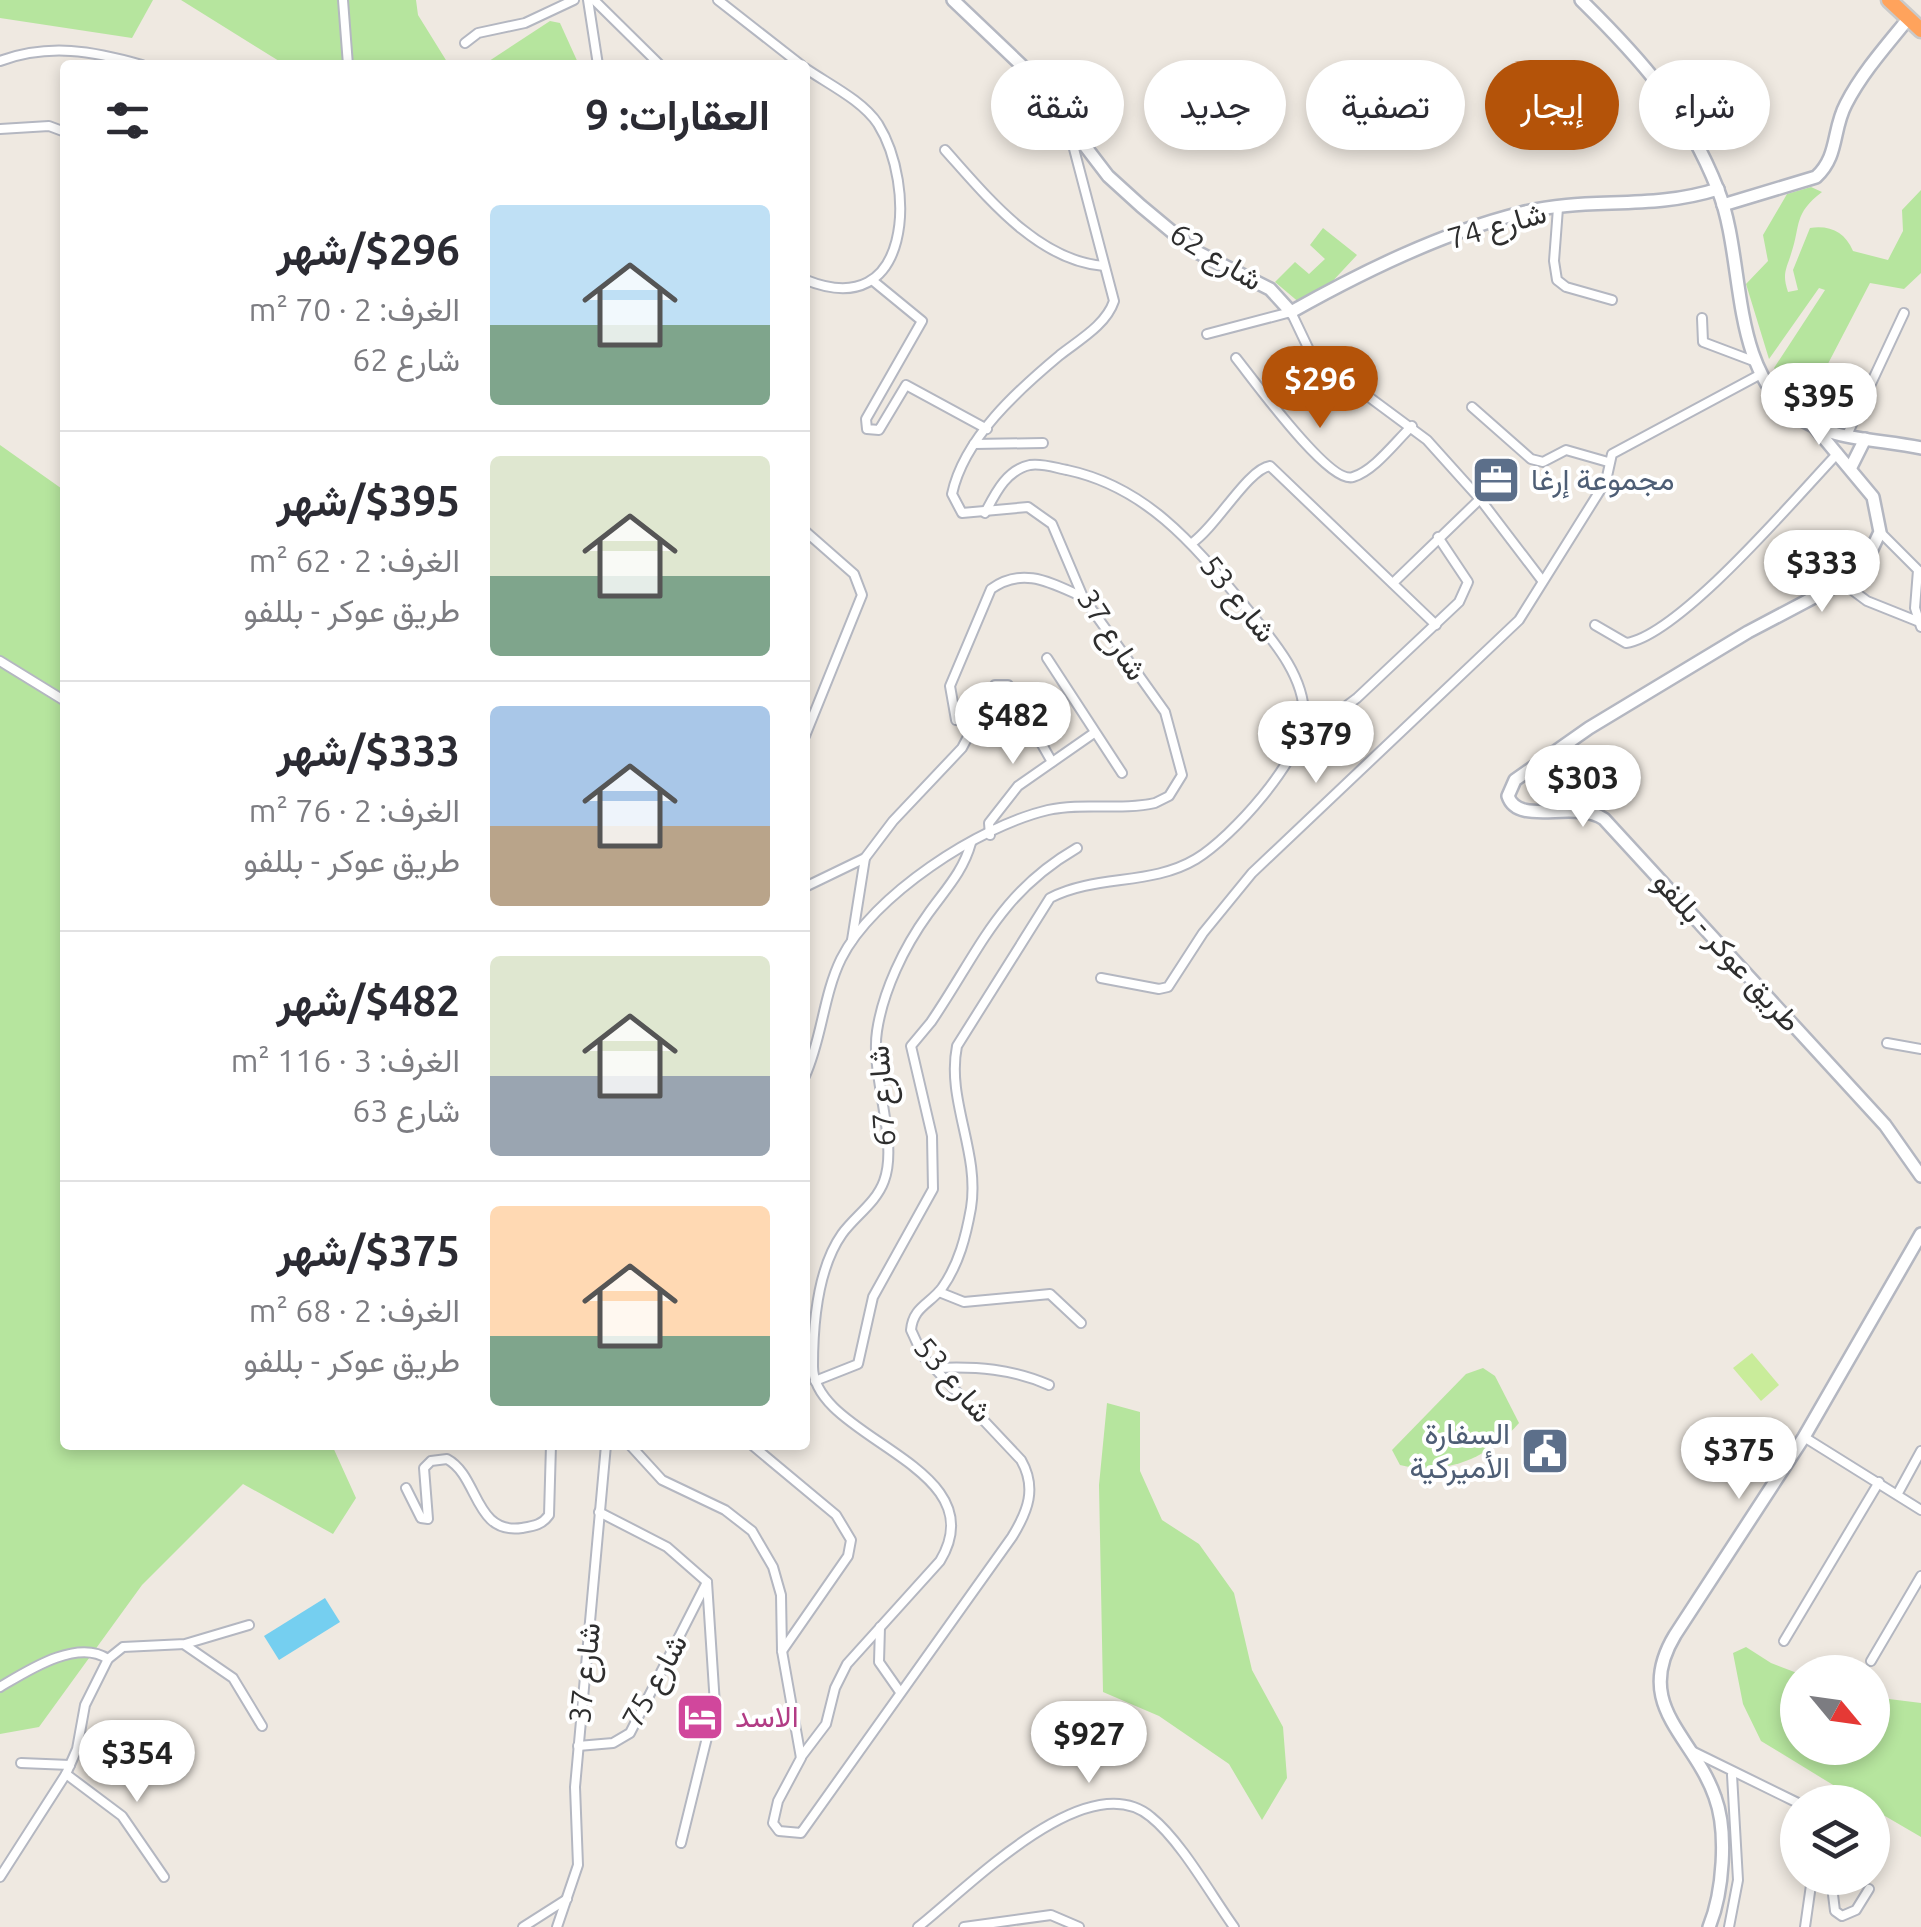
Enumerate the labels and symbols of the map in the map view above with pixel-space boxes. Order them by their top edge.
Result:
street label: شارع 74 [1443,195,1551,259]
street label: شارع 62 [1162,216,1269,300]
pin: $296 [1261,346,1379,431]
pin: $395 [1760,363,1878,448]
office icon: مجموعة إرغا [1470,454,1522,506]
place label: مجموعة إرغا [1531,462,1674,499]
pin: $333 [1763,530,1881,615]
street label: شارع 53 [1191,548,1284,651]
street label: شارع 37 [1068,583,1155,688]
pin: $482 [954,682,1072,767]
pin: $379 [1257,701,1375,786]
pin: $303 [1524,745,1642,830]
street label: طريق عوكر - بللفو [1646,865,1808,1039]
street label: شارع 67 [861,1044,905,1148]
street label: شارع 53 [905,1330,1000,1431]
place label: السفارة الأميركية [1410,1416,1510,1486]
pin: $375 [1680,1417,1798,1502]
public building icon: السفارة الأميركية [1519,1425,1571,1477]
street label: شارع 37 [562,1621,610,1725]
street label: شارع 75 [615,1628,697,1735]
north arrow [1780,1655,1890,1765]
hotel icon: الاسد [674,1691,726,1743]
place label: الاسد [735,1699,799,1733]
pin: $927 [1030,1701,1148,1786]
pin: $354 [78,1720,196,1805]

